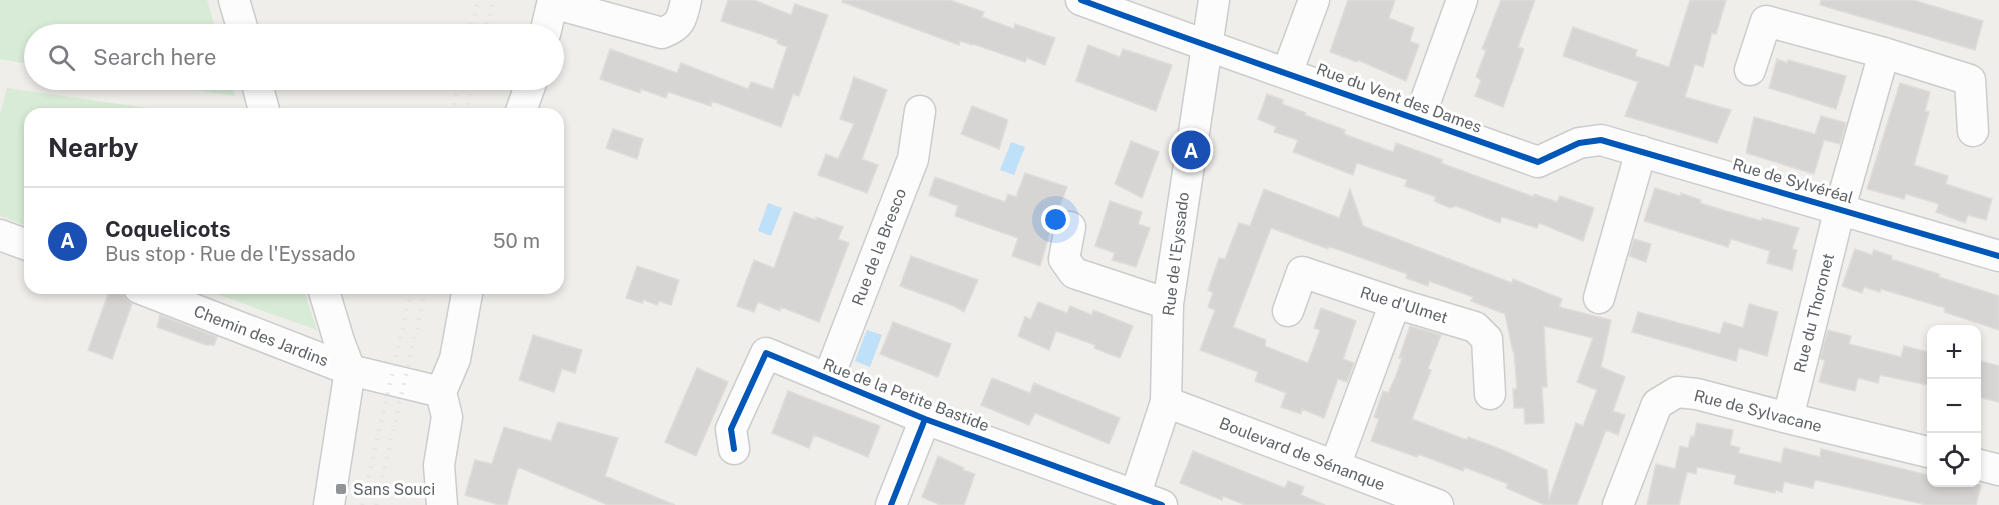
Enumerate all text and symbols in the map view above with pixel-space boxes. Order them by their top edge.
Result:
search box [24,24,564,90]
icon: search [45,41,78,74]
text: Search here [93,44,217,70]
street label: Rue du Vent des Dames [1314,59,1484,137]
pin: A [1172,128,1210,172]
text: Nearby [48,132,138,163]
street label: Rue de Sylvéréal [1730,155,1856,207]
street label: Rue de la Bresco [848,186,910,308]
street label: Rue de l'Eyssado [1159,191,1193,317]
your location [1041,205,1070,234]
text: Coquelicots [105,216,231,242]
text: A [60,229,75,253]
text: 50 m [493,229,540,253]
text: Bus stop · Rue de l'Eyssado [105,242,356,266]
street label: Rue du Thoronet [1790,251,1838,375]
street label: Rue d'Ulmet [1358,283,1450,327]
street label: Chemin des Jardins [191,302,331,370]
map controls [1927,325,1981,487]
button: + [1927,325,1981,379]
street label: Rue de la Petite Bastide [820,355,992,435]
button: − [1927,379,1981,433]
street label: Rue de Sylvacane [1692,386,1824,436]
street label: Boulevard de Sénanque [1216,414,1388,494]
button: locate [1927,433,1981,487]
place label: Sans Souci [353,480,435,499]
marker: Sans Souci [334,482,348,496]

